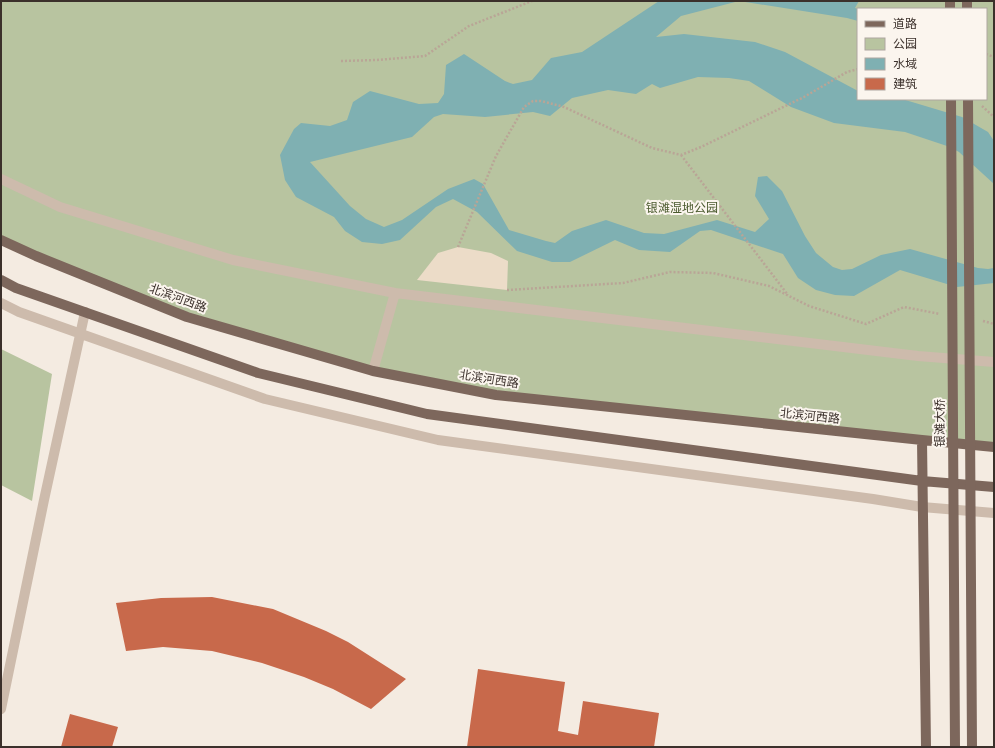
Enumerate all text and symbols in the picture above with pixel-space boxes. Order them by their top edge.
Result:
legend [857,8,987,100]
text: 道路 [893,17,917,31]
text: 公园 [893,37,917,51]
text: 水域 [893,57,917,71]
text: 建筑 [893,77,917,91]
park label: 银滩湿地公园 [646,201,718,215]
street label: 北滨河西路 [147,281,209,315]
street label: 北滨河西路 [458,367,520,391]
street label: 银滩大桥 [933,399,947,447]
street label: 北滨河西路 [779,406,841,426]

